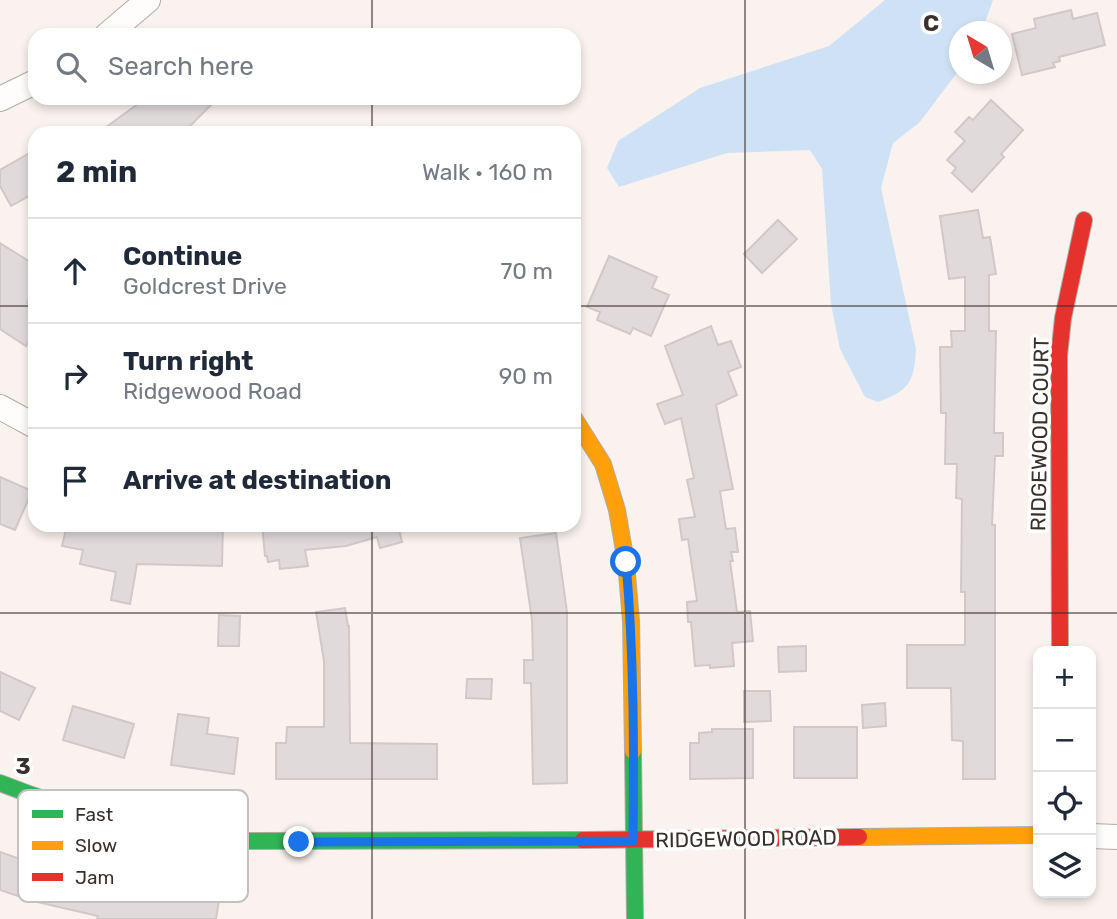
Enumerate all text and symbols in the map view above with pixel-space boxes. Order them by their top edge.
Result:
text: C [923,9,939,37]
north arrow [949,21,1012,84]
search box [28,28,581,105]
icon: search [52,48,90,86]
text: Search here [108,51,254,82]
text: 2 min [56,154,137,190]
text: Walk · 160 m [422,158,553,186]
text: Continue [123,241,242,272]
icon: ahead [56,252,94,290]
text: 70 m [501,257,553,285]
text: Goldcrest Drive [123,272,287,300]
street label: RIDGEWOOD COURT [1025,337,1054,531]
text: Turn right [123,346,253,377]
icon: right [56,357,94,395]
text: 90 m [499,362,553,390]
text: Ridgewood Road [123,377,302,405]
icon: arrive [56,462,94,500]
text: Arrive at destination [123,465,391,496]
route start [610,546,641,577]
map controls [1033,646,1096,898]
button: + [1033,646,1096,709]
button: − [1033,709,1096,772]
text: 3 [15,752,31,780]
button: locate [1033,772,1096,835]
legend [18,790,248,902]
text: Fast [75,803,114,826]
street label: RIDGEWOOD ROAD [655,824,837,853]
route end [283,826,314,857]
text: Slow [75,834,117,857]
button: layers [1033,835,1096,898]
text: Jam [75,866,114,889]

